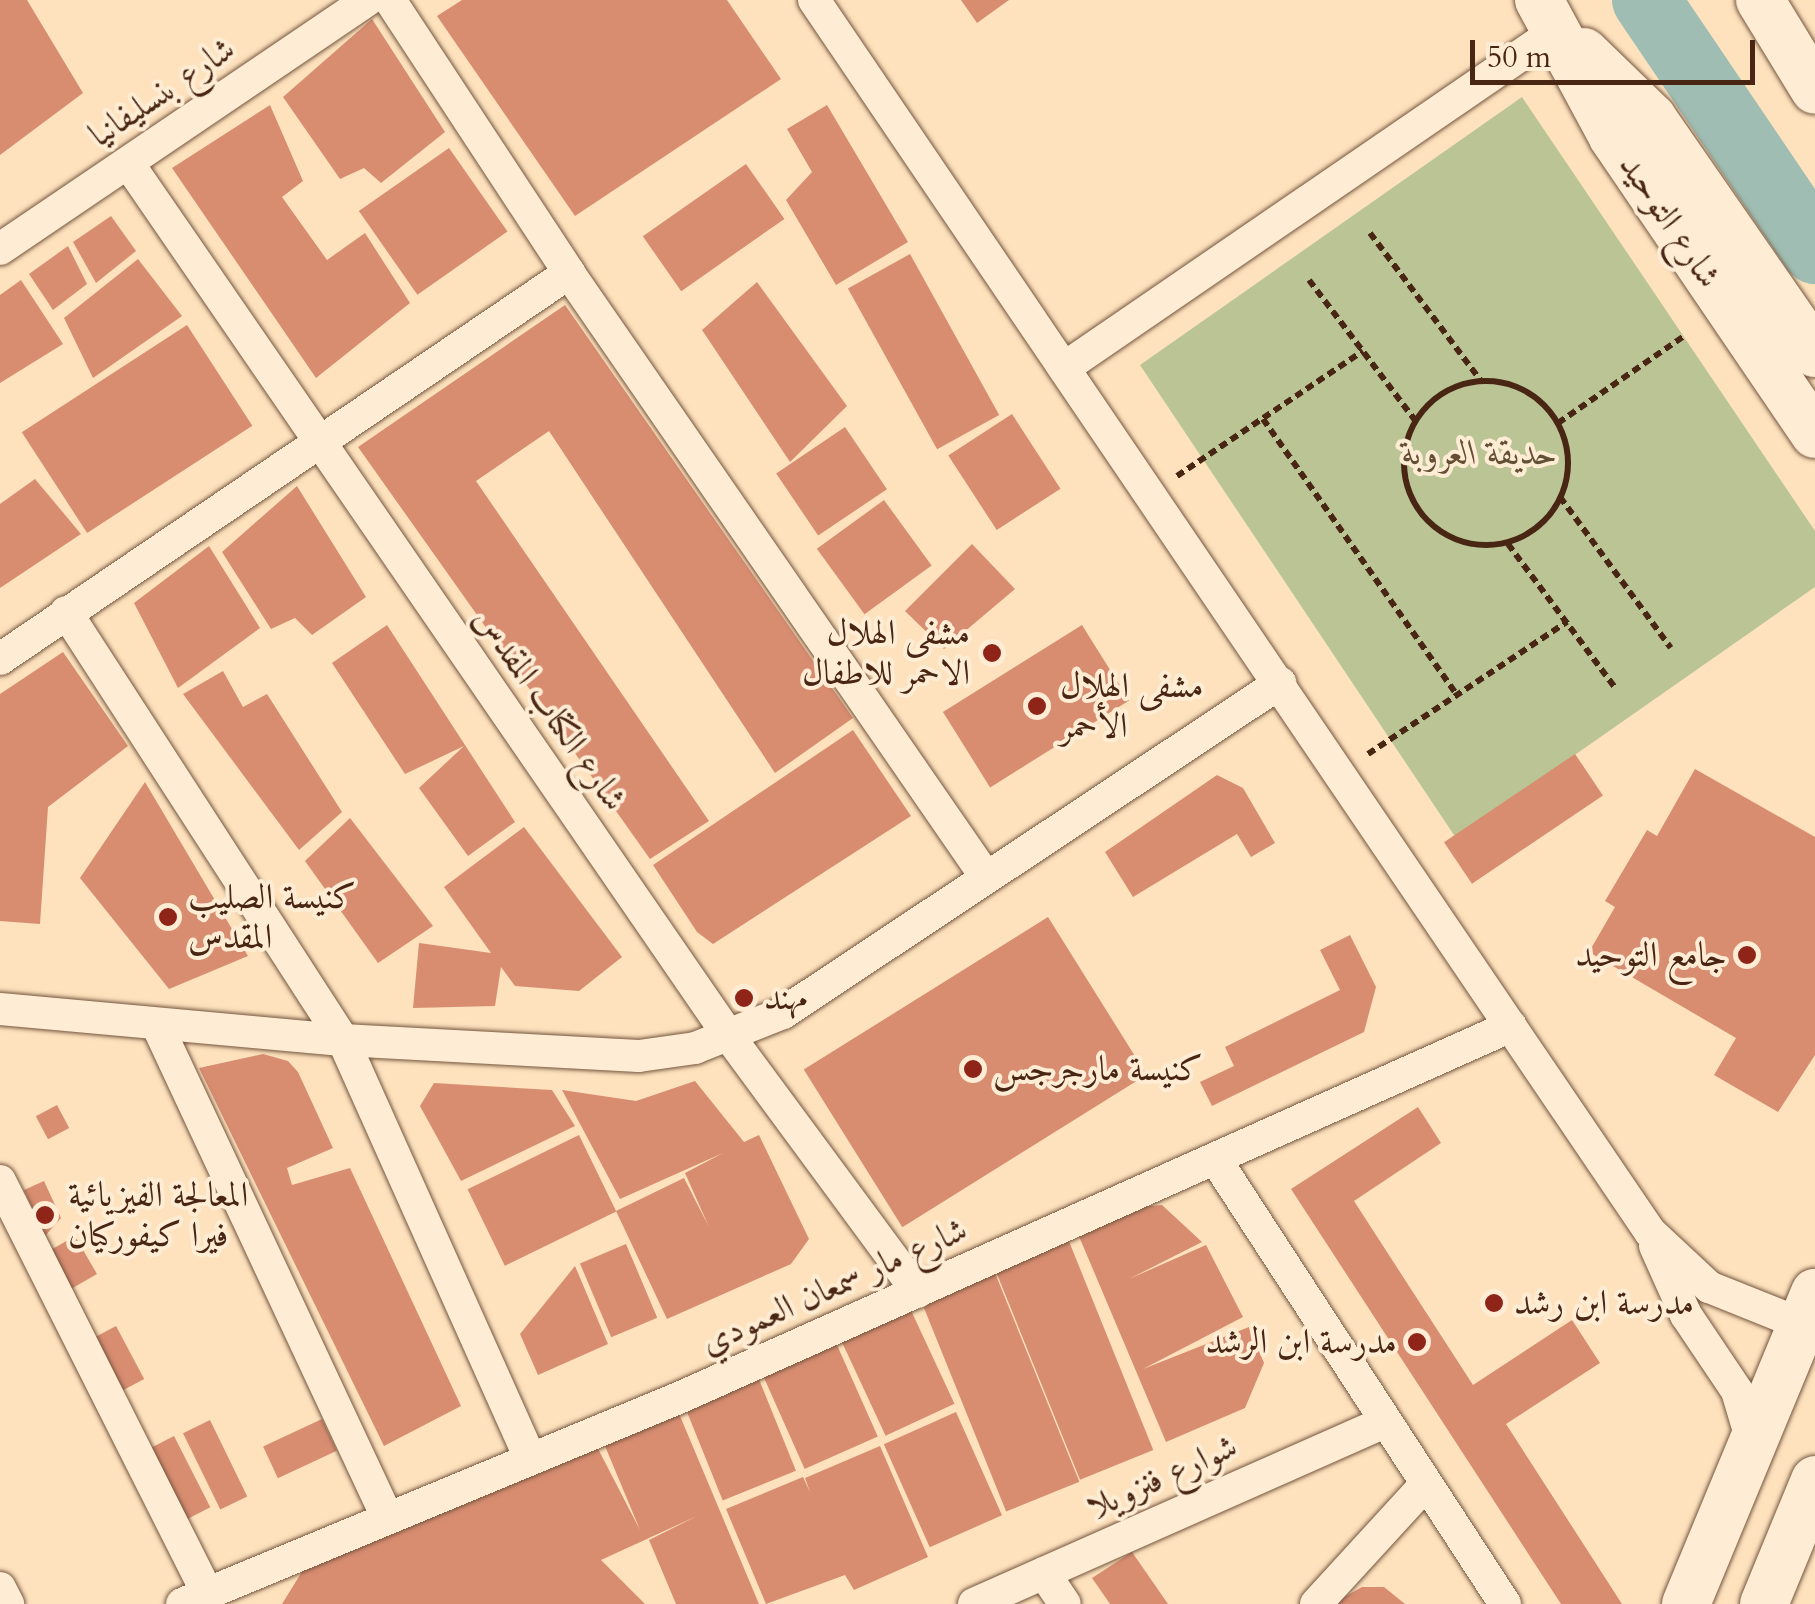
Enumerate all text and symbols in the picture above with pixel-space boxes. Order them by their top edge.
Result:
scale bar [1475,20,1760,82]
street label: شارع بنسليفانيا [81,28,243,156]
text: 50 m [1487,37,1551,78]
street label: شارع التوحيد [1610,146,1730,296]
park label: حديقة العروبة [1402,432,1558,474]
street label: شارع الكتاب المقدس [464,599,636,819]
place label: مشفى الهلال الاحمر للاطفال [802,612,970,694]
marker: مشفى الهلال الاحمر للاطفال [979,640,1005,666]
place label: مشفى الهلال الأحمر [1060,665,1204,747]
marker: مشفى الهلال الأحمر [1024,693,1050,719]
place label: كنيسة الصليب المقدس [188,876,356,958]
marker: كنيسة الصليب المقدس [157,906,179,928]
place label: جامع التوحيد [1575,934,1727,976]
marker: جامع التوحيد [1736,944,1758,966]
place label: مهند [764,977,807,1019]
marker: مهند [733,987,755,1009]
place label: كنيسة مارجرجس [993,1048,1203,1090]
marker: كنيسة مارجرجس [962,1058,984,1080]
place label: المعالجة الفيزيائية فيرا كيفوركيان [68,1174,248,1256]
marker: المعالجة الفيزيائية فيرا كيفوركيان [32,1202,58,1228]
street label: شارع مار سمعان العمودي [694,1208,974,1364]
place label: مدرسة ابن رشد [1514,1282,1694,1324]
marker: مدرسة ابن رشد [1483,1292,1505,1314]
place label: مدرسة ابن الرشد [1206,1321,1397,1363]
marker: مدرسة ابن الرشد [1406,1331,1428,1353]
street label: شوارع فنزويلا [1080,1425,1244,1529]

